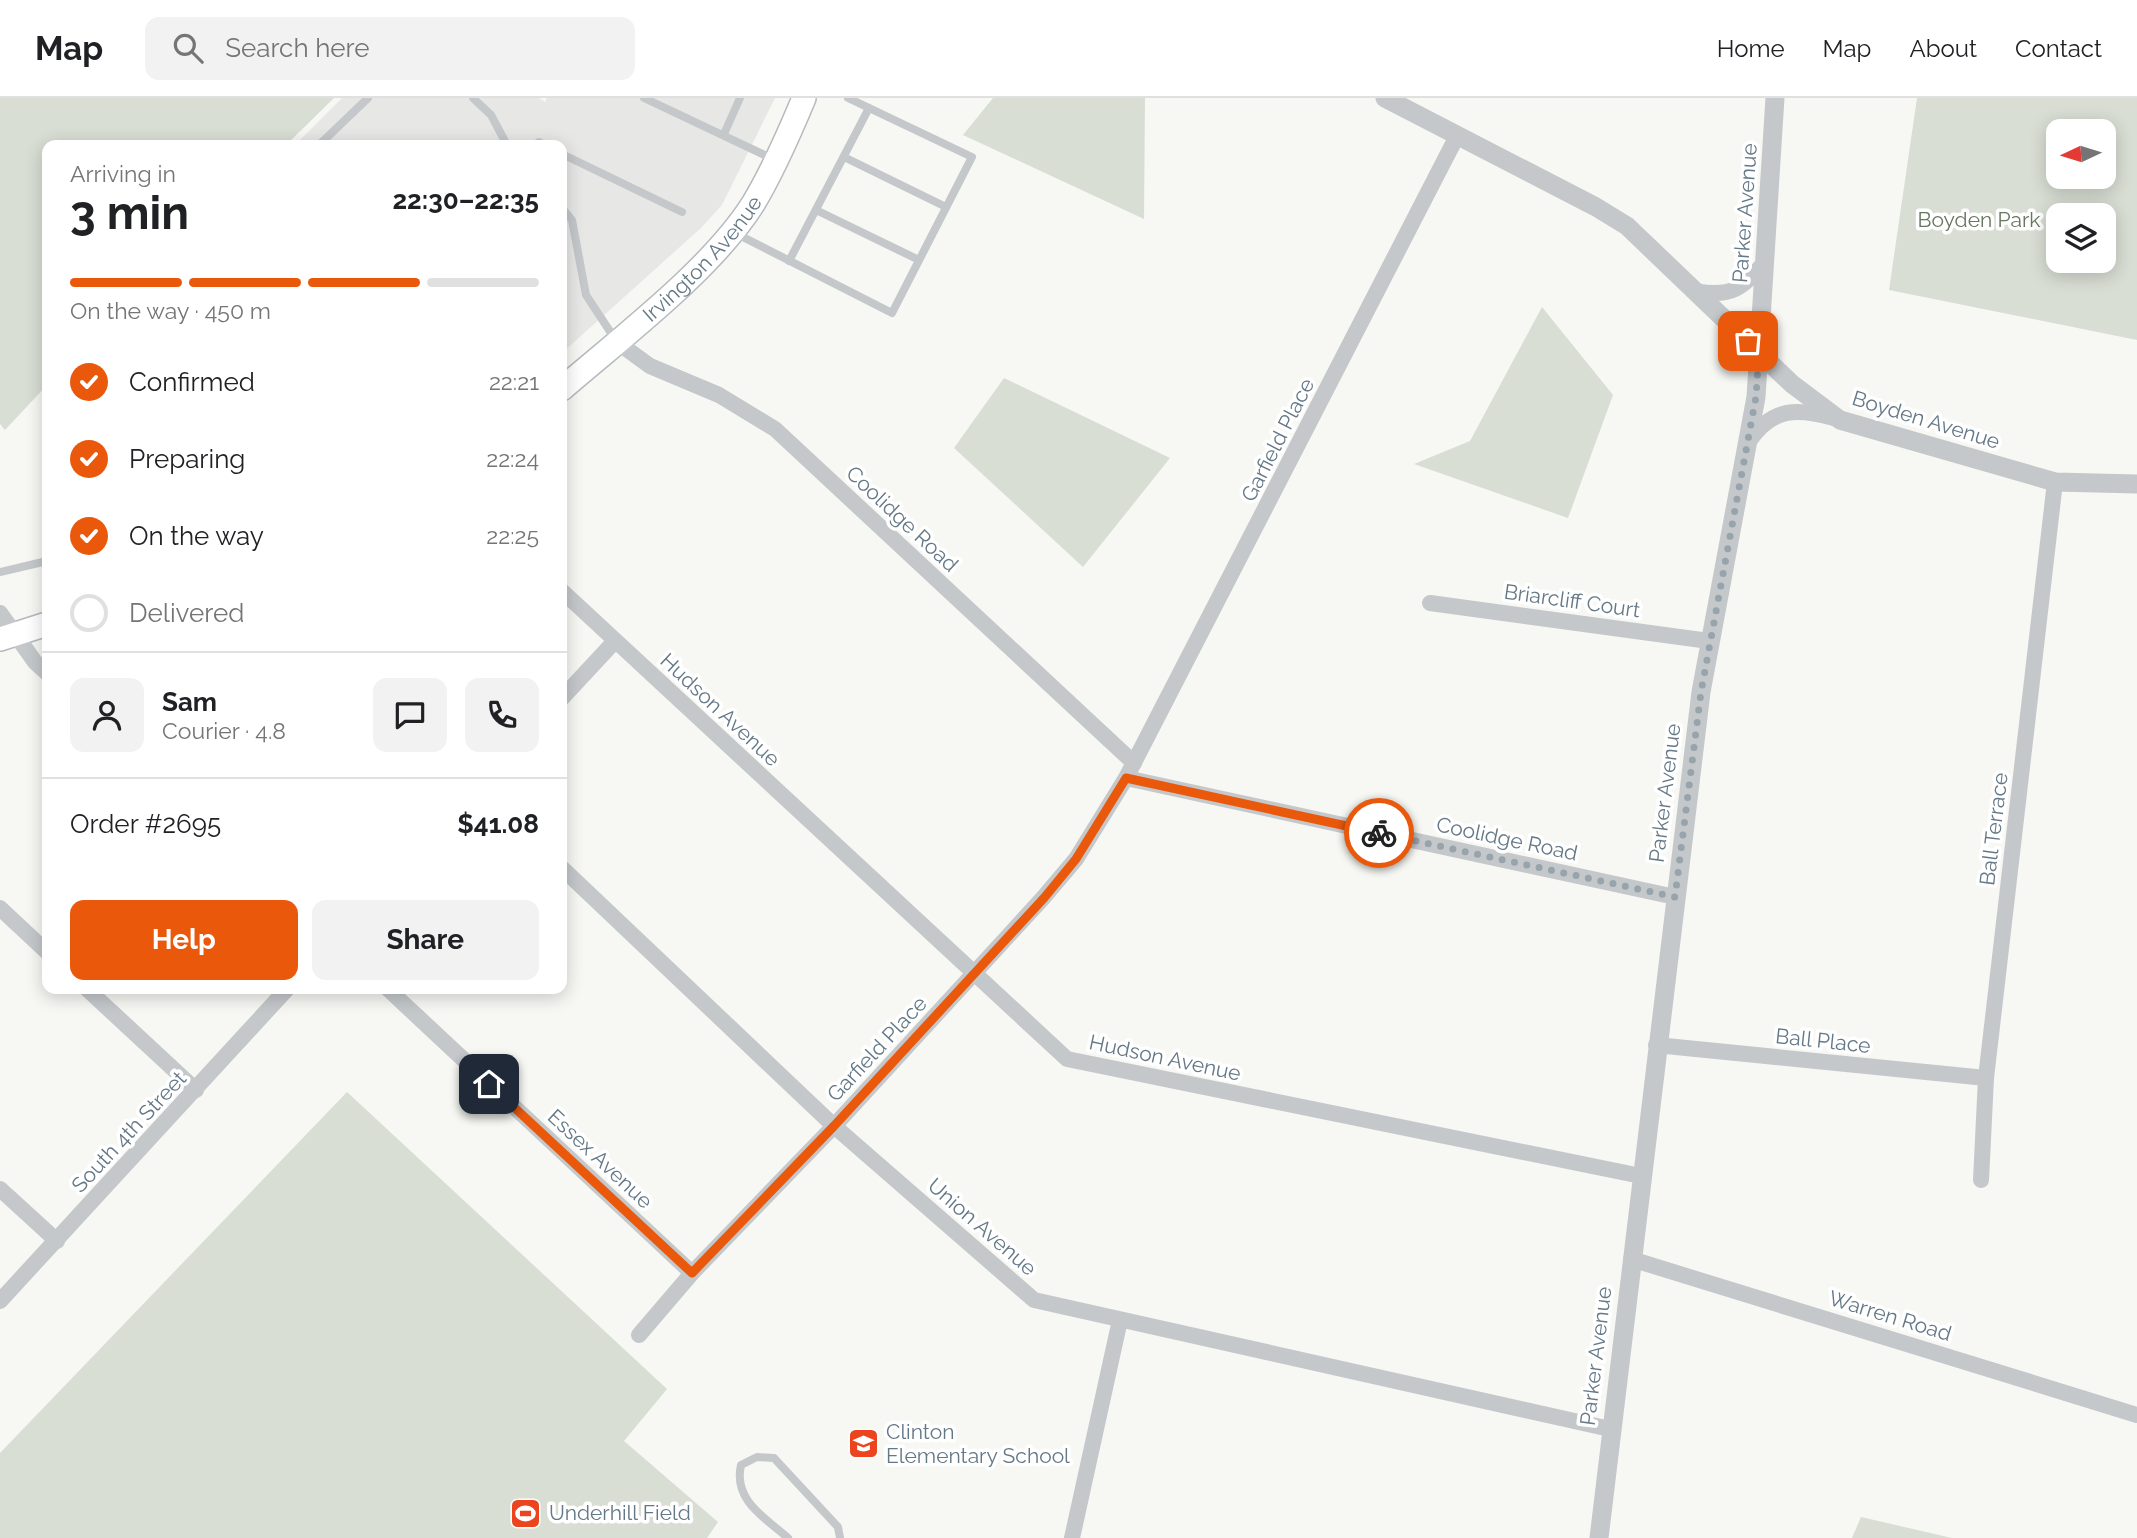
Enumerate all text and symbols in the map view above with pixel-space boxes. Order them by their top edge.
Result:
search box [145,17,635,80]
text: Map [35,29,103,68]
icon: search [169,29,207,67]
text: Search here [225,33,370,63]
text: Home [1717,34,1785,63]
text: Map [1823,34,1871,63]
text: About [1909,34,1977,63]
text: Contact [2015,34,2102,63]
north arrow [2046,119,2116,189]
map controls [2046,119,2116,273]
street label: Parker Avenue [1727,142,1762,284]
text: Arriving in [70,160,176,187]
text: 22:30–22:35 [392,185,539,215]
text: 3 min [70,186,189,240]
street label: Irvington Avenue [638,191,767,327]
button: layers [2046,203,2116,273]
park label: Boyden Park [1918,207,2040,232]
text: On the way · 450 m [70,297,271,324]
pin [1718,311,1778,371]
icon: bag [1729,322,1767,360]
icon: check [70,363,108,401]
text: Confirmed [129,367,255,397]
text: 22:21 [489,368,539,395]
street label: Garfield Place [1236,374,1319,506]
street label: Boyden Avenue [1849,385,2003,454]
icon: check [70,440,108,478]
text: Preparing [129,444,245,474]
text: 22:24 [486,445,539,472]
street label: Coolidge Road [841,460,963,577]
icon: check [70,517,108,555]
text: On the way [129,521,264,551]
text: 22:25 [486,522,539,549]
street label: Briarcliff Court [1502,579,1642,622]
text: Delivered [129,598,244,628]
street label: Hudson Avenue [655,648,785,771]
button: person [70,678,144,752]
button: chat [373,678,447,752]
button: phone [465,678,539,752]
text: Sam [162,687,217,717]
text: Courier · 4.8 [162,717,286,744]
street label: Parker Avenue [1644,722,1685,864]
street label: Ball Terrace [1974,771,2013,887]
courier [1344,798,1414,868]
text: Order #2695 [70,809,221,839]
text: $41.08 [457,809,539,839]
street label: Coolidge Road [1434,811,1580,866]
icon: bike [1360,814,1398,852]
button: Help [70,900,298,980]
button: Share [312,900,539,980]
street label: Garfield Place [822,991,932,1107]
street label: Ball Place [1774,1023,1872,1058]
street label: Hudson Avenue [1087,1029,1243,1086]
pin [459,1054,519,1114]
icon: home [470,1065,508,1103]
street label: South 4th Street [66,1066,191,1197]
street label: Essex Avenue [543,1104,658,1213]
street label: Union Avenue [923,1173,1042,1281]
street label: Parker Avenue [1575,1285,1616,1427]
street label: Warren Road [1826,1285,1955,1346]
place label: Clinton Elementary School [886,1419,1070,1468]
school or university icon: Clinton Elementary School [846,1427,880,1461]
sports icon: Underhill Field [509,1496,543,1530]
place label: Underhill Field [549,1500,691,1525]

